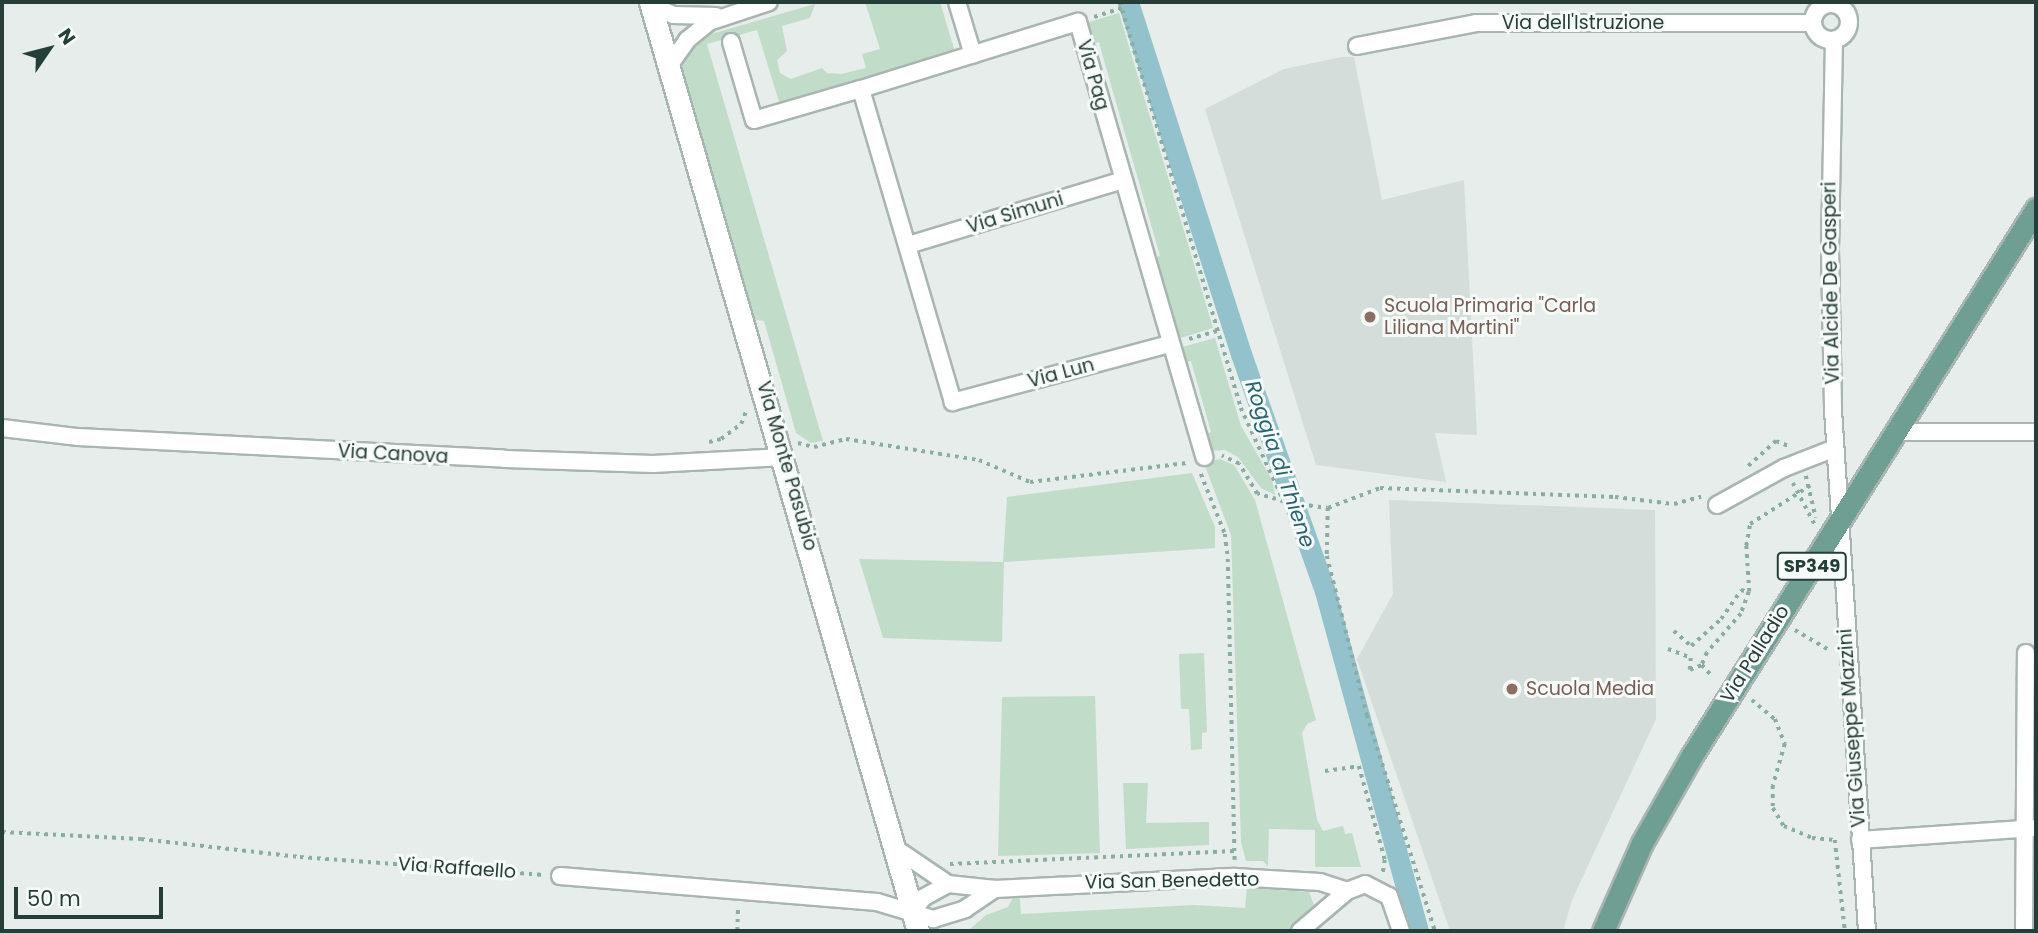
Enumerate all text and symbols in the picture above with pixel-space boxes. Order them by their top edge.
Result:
street label: Via dell'Istruzione [1502,12,1664,34]
north arrow [14,14,84,84]
text: N [51,23,82,50]
street label: Via Pag [1072,37,1114,113]
street label: Via Alcide De Gasperi [1818,181,1844,385]
street label: Via Simuni [964,188,1066,238]
place label: Scuola Primaria "Carla Liliana Martini" [1384,295,1596,339]
marker: Scuola Primaria "Carla Liliana Martini" [1362,309,1378,325]
street label: Via Lun [1025,353,1097,393]
water label: Roggia di Thiene [1240,377,1320,551]
street label: Via Monte Pasubio [752,379,822,553]
street label: Via Canova [337,440,449,468]
road number: SP349 [1775,552,1849,580]
street label: Via Palladio [1716,601,1794,707]
street label: Via Giuseppe Mazzini [1834,628,1870,828]
place label: Scuola Media [1526,678,1654,700]
marker: Scuola Media [1504,681,1520,697]
street label: Via Raffaello [397,852,517,884]
street label: Via San Benedetto [1084,868,1260,894]
scale bar [18,874,166,918]
text: 50 m [27,884,81,913]

